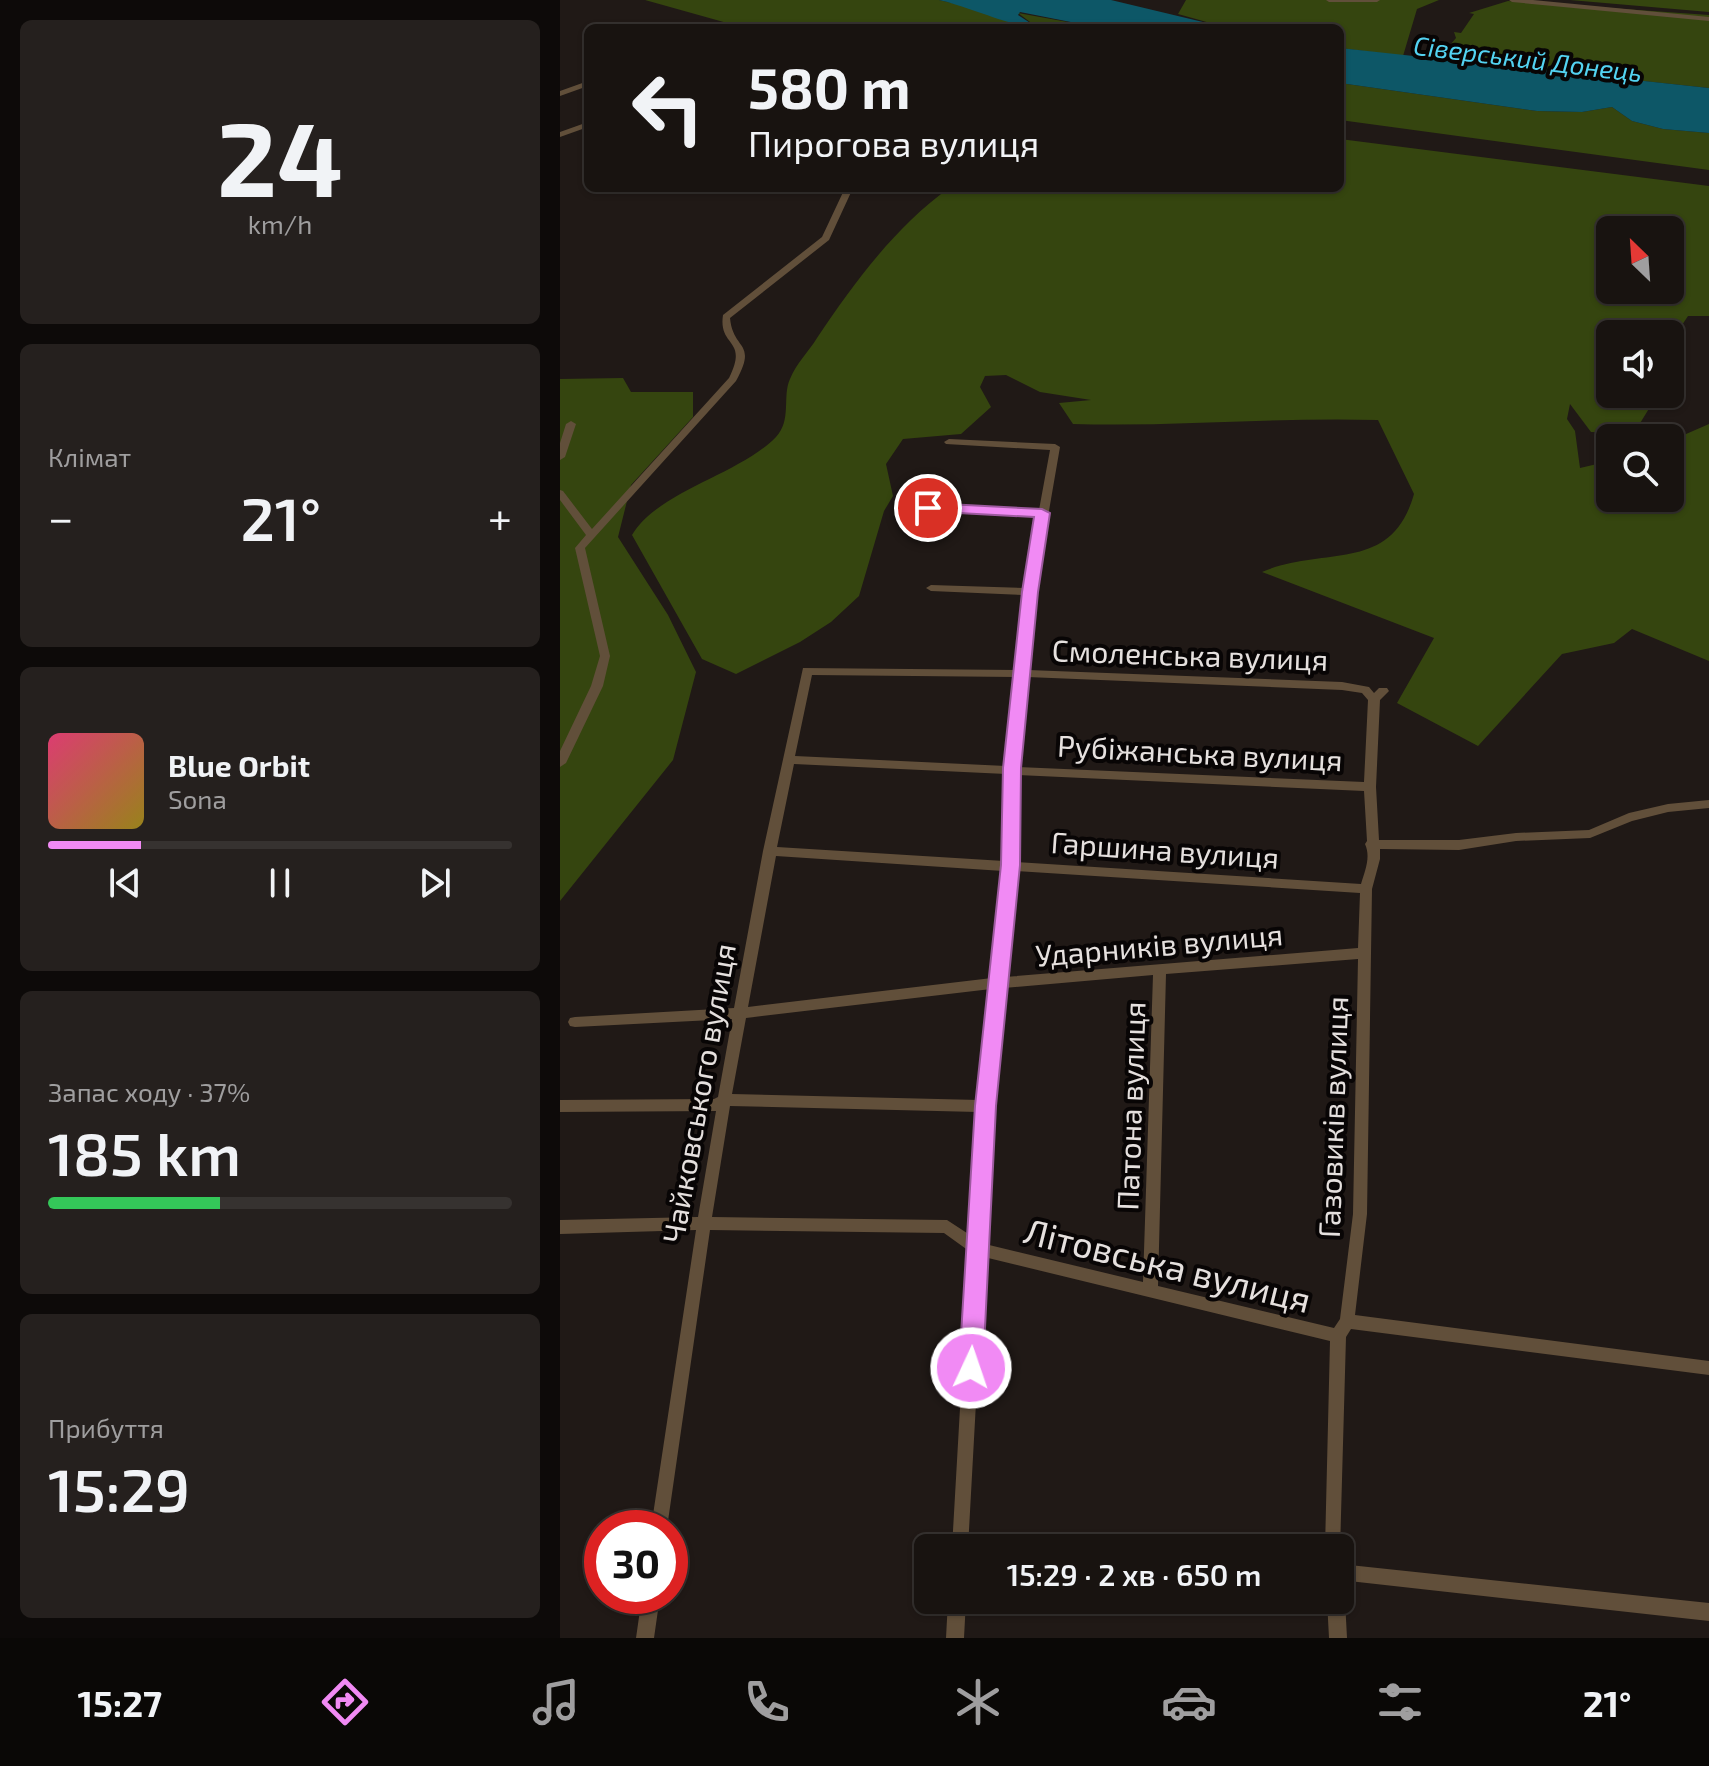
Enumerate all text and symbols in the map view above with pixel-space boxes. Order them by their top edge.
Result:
water label: Сіверський Донець [1412,29,1644,87]
text: 580 m [748,53,911,120]
icon: left [616,56,720,160]
text: 24 [217,93,343,218]
text: Пирогова вулиця [748,121,1039,164]
text: km/h [248,208,312,239]
north arrow [1596,216,1684,304]
map controls [1596,216,1684,512]
button: sound [1596,320,1684,408]
button: search [1596,424,1684,512]
text: Клімат [48,441,131,472]
pin [894,474,962,542]
text: 21° [240,481,321,553]
icon: arrive [906,486,950,530]
text: − [48,490,74,543]
text: + [488,490,512,543]
street label: Смоленська вулиця [1051,631,1329,678]
street label: Рубіжанська вулиця [1056,727,1344,778]
text: Blue Orbit [168,747,310,783]
text: Sona [168,783,227,814]
street label: Гаршина вулиця [1050,823,1280,876]
icon: previous [103,861,147,905]
icon: pause [258,861,302,905]
icon: next [413,861,457,905]
street label: Ударників вулиця [1034,915,1284,974]
street label: Чайковського вулиця [654,941,743,1246]
street label: Газовиків вулиця [1310,996,1355,1238]
street label: Патона вулиця [1108,1001,1153,1211]
text: Запас ходу · 37% [48,1076,250,1107]
text: 185 km [48,1116,241,1188]
street label: Літовська вулиця [1020,1208,1316,1321]
position arrow [929,1326,1013,1410]
text: Прибуття [48,1412,164,1443]
text: 15:29 [48,1452,190,1524]
speed limit sign: 30 [584,1510,688,1614]
text: 15:29 · 2 хв · 650 m [1007,1556,1261,1592]
icon: directions [317,1674,373,1730]
icon: music [528,1674,584,1730]
icon: phone [739,1674,795,1730]
icon: climate [950,1674,1006,1730]
icon: car [1161,1674,1217,1730]
icon: filters [1372,1674,1428,1730]
text: 15:27 [77,1681,162,1724]
text: 21° [1583,1681,1632,1724]

